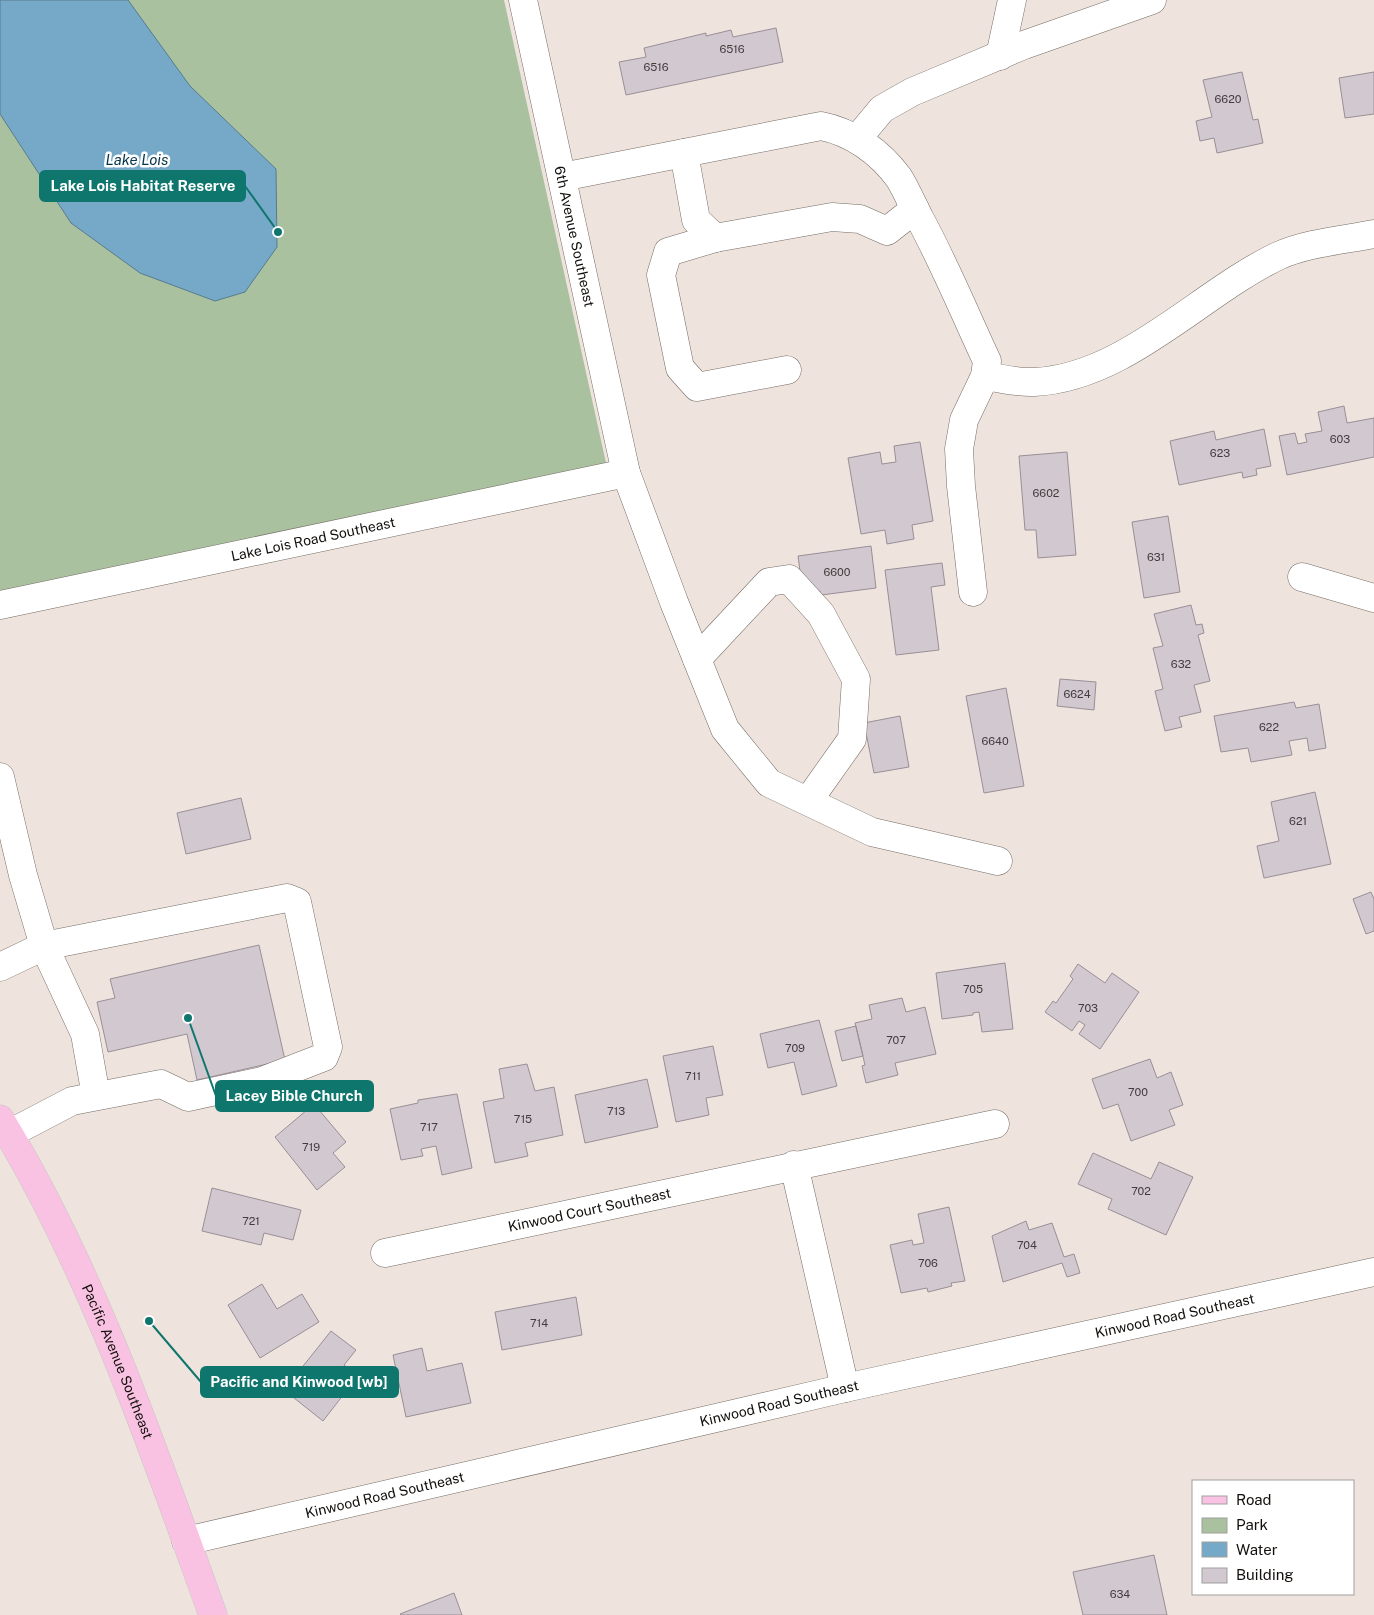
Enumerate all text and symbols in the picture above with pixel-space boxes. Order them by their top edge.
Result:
house number: 6516 [719,43,745,55]
house number: 6516 [643,61,669,73]
house number: 6620 [1215,93,1242,105]
water label: Lake Lois [106,151,168,168]
street label: 6th Avenue Southeast [551,164,598,309]
callout: Lake Lois Habitat Reserve [40,171,245,201]
text: Lake Lois Habitat Reserve [51,177,235,194]
house number: 603 [1330,433,1350,445]
house number: 623 [1210,447,1230,459]
house number: 6602 [1033,487,1060,499]
street label: Lake Lois Road Southeast [229,514,397,564]
house number: 631 [1147,551,1165,563]
house number: 6600 [824,566,851,578]
house number: 632 [1171,658,1192,670]
house number: 6624 [1063,688,1091,700]
house number: 622 [1259,721,1279,733]
house number: 6640 [981,735,1009,747]
house number: 621 [1289,815,1307,827]
house number: 705 [963,983,983,995]
house number: 703 [1078,1002,1098,1014]
house number: 707 [886,1034,906,1046]
house number: 709 [785,1042,805,1054]
house number: 711 [685,1070,701,1082]
callout: Lacey Bible Church [216,1081,373,1111]
house number: 700 [1128,1086,1148,1098]
text: Lacey Bible Church [225,1087,363,1104]
house number: 713 [607,1105,625,1117]
house number: 715 [514,1113,532,1125]
house number: 717 [420,1121,438,1133]
house number: 719 [302,1141,320,1153]
street label: Kinwood Court Southeast [507,1185,672,1235]
house number: 702 [1131,1185,1151,1197]
house number: 721 [242,1215,260,1227]
house number: 704 [1017,1239,1037,1251]
house number: 706 [918,1257,938,1269]
street label: Pacific Avenue Southeast [79,1282,156,1441]
street label: Kinwood Road Southeast [1093,1290,1256,1341]
house number: 714 [530,1317,548,1329]
callout: Pacific and Kinwood [wb] [201,1367,398,1397]
text: Pacific and Kinwood [wb] [210,1373,388,1390]
street label: Kinwood Road Southeast [698,1377,860,1429]
street label: Kinwood Road Southeast [304,1469,466,1521]
legend [1192,1480,1354,1595]
text: Road [1236,1491,1272,1508]
text: Park [1236,1516,1268,1533]
text: Water [1236,1541,1278,1558]
text: Building [1236,1566,1294,1583]
house number: 634 [1110,1588,1130,1600]

